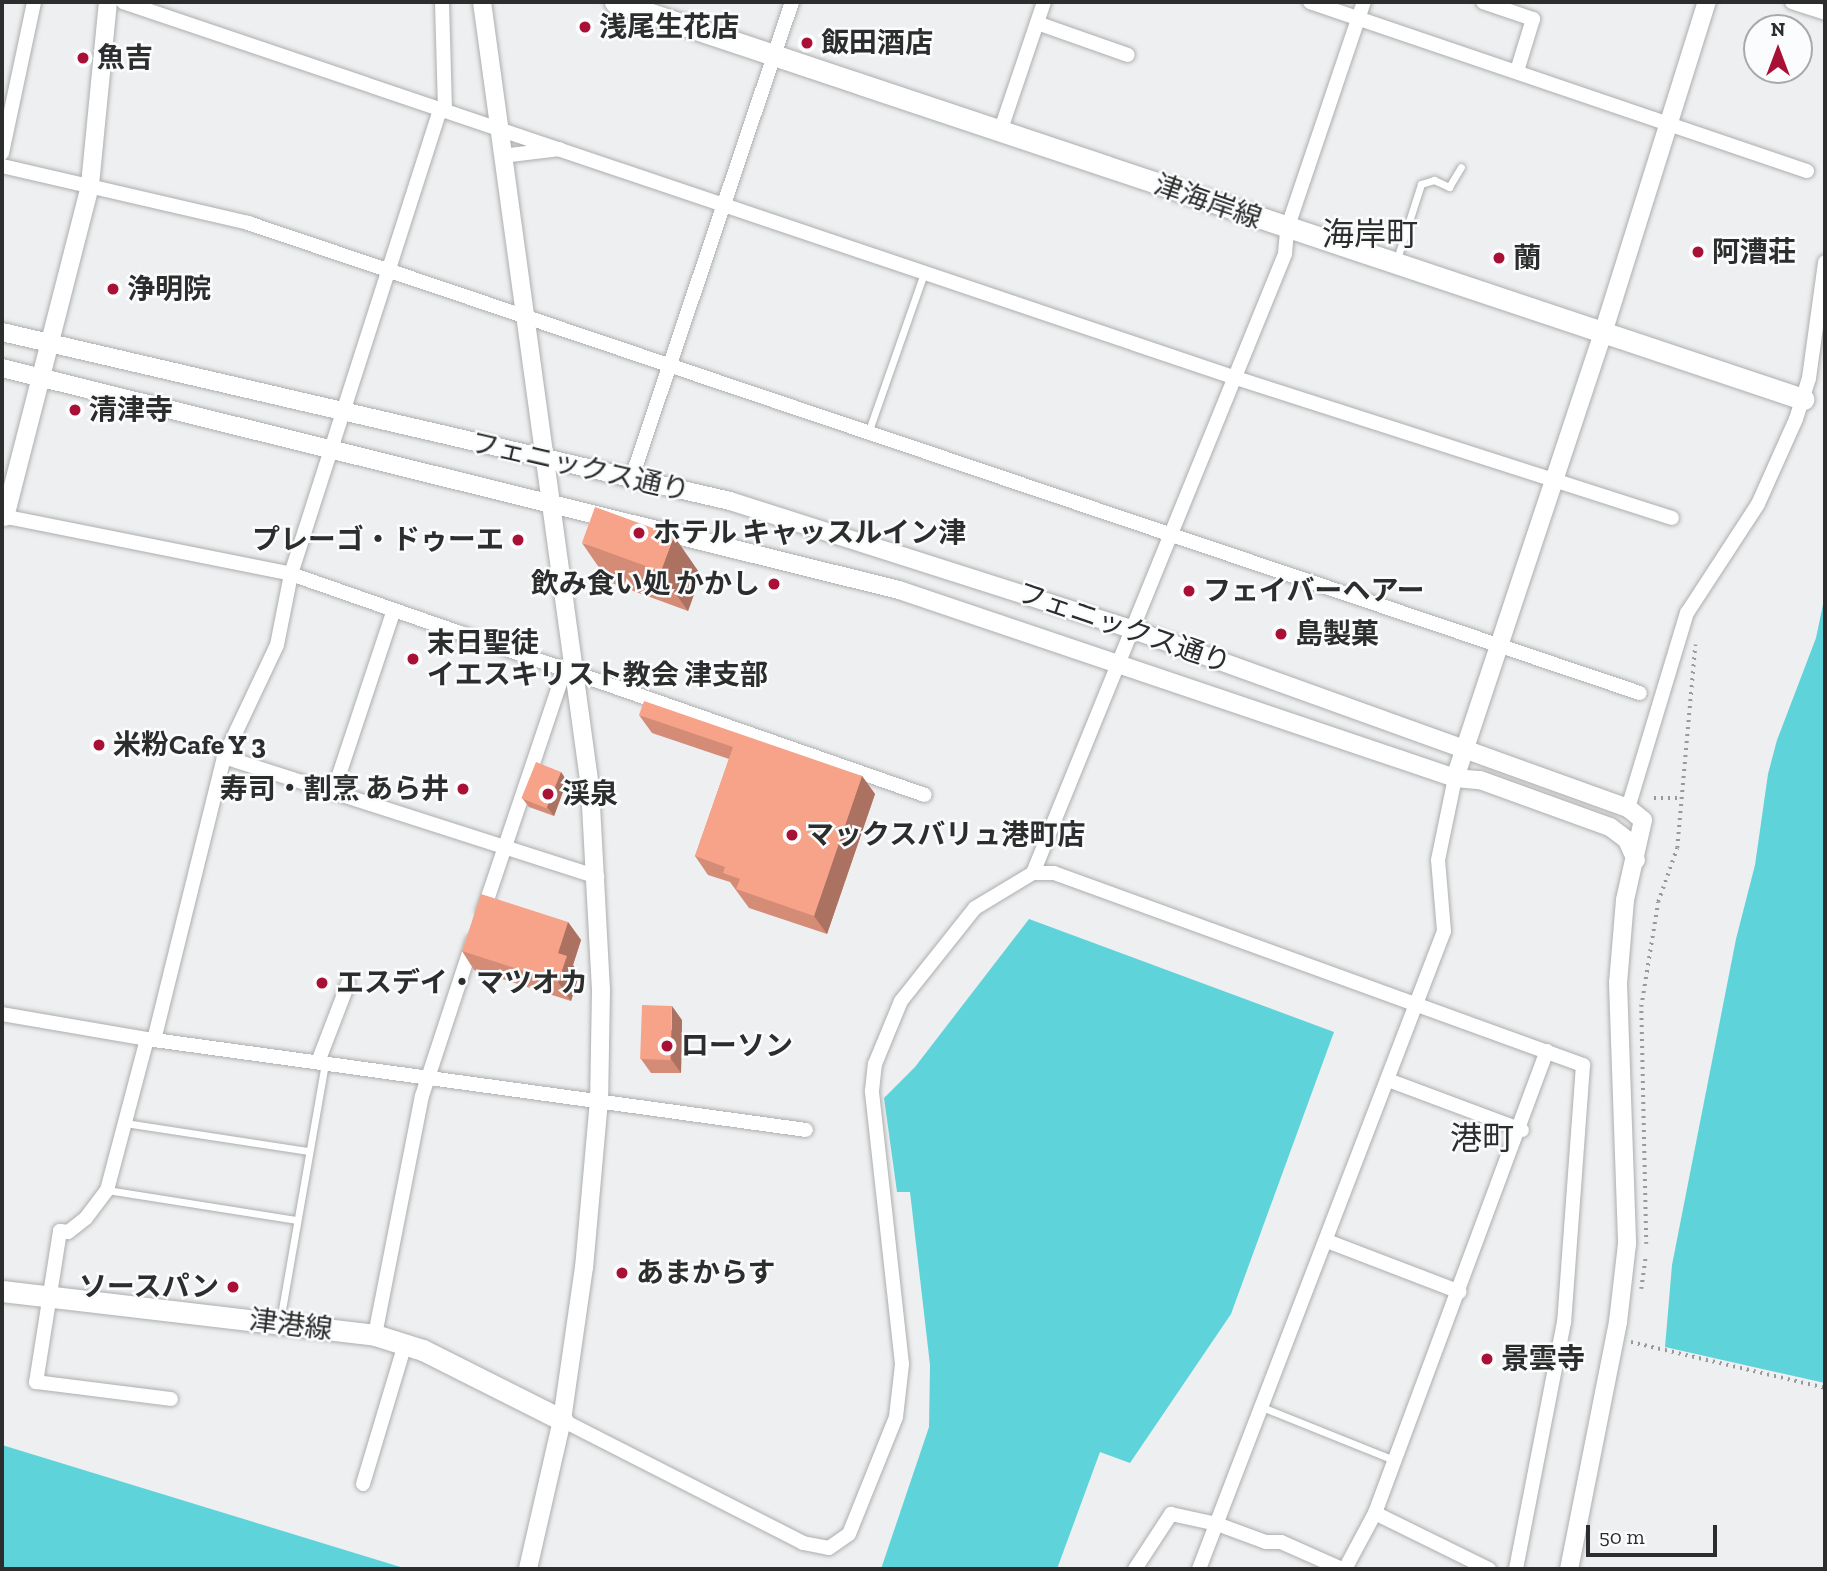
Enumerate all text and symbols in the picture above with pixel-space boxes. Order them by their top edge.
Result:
place label: 浅尾生花店 [599,10,739,44]
north arrow [1743,14,1813,84]
text: N [1771,18,1785,41]
marker: 浅尾生花店 [577,19,593,35]
place label: 飯田酒店 [821,26,933,60]
marker: 飯田酒店 [799,35,815,51]
place label: 魚吉 [97,41,153,75]
marker: 魚吉 [75,50,91,66]
street label: 津海岸線 [1150,168,1266,236]
district label: 海岸町 [1322,215,1418,253]
place label: 阿漕荘 [1712,235,1796,269]
place label: 蘭 [1513,241,1541,275]
marker: 阿漕荘 [1690,244,1706,260]
marker: 蘭 [1491,250,1507,266]
place label: 浄明院 [127,272,211,306]
marker: 浄明院 [105,281,121,297]
place label: 清津寺 [89,393,173,427]
marker: 清津寺 [67,402,83,418]
street label: フェニックス通り [467,425,693,509]
place label: ホテル キャッスルイン津 [653,516,966,550]
place label: プレーゴ・ドゥーエ [252,523,504,557]
marker: ホテル キャッスルイン津 [631,525,647,541]
marker: プレーゴ・ドゥーエ [510,532,526,548]
place label: 飲み食い処 かかし [531,567,760,601]
place label: フェイバーヘアー [1203,574,1425,608]
marker: 飲み食い処 かかし [766,576,782,592]
street label: フェニックス通り [1013,576,1235,680]
marker: フェイバーヘアー [1181,583,1197,599]
place label: 島製菓 [1295,617,1379,651]
place label: 末日聖徒 イエスキリスト教会 津支部 [427,626,768,692]
marker: 島製菓 [1273,626,1289,642]
marker: 末日聖徒 イエスキリスト教会 津支部 [405,651,421,667]
place label: 米粉Cafe Y 3 [113,728,268,762]
marker: 米粉Cafe Y 3 [91,737,107,753]
place label: 寿司・割烹 あら井 [220,772,449,806]
place label: 渓泉 [562,777,618,811]
marker: 寿司・割烹 あら井 [455,781,471,797]
marker: 渓泉 [540,786,556,802]
place label: マックスバリュ港町店 [806,818,1086,852]
marker: マックスバリュ港町店 [784,827,800,843]
place label: エスデイ・マツオカ [336,966,588,1000]
marker: エスデイ・マツオカ [314,975,330,991]
place label: ローソン [681,1029,793,1063]
marker: ローソン [659,1038,675,1054]
district label: 港町 [1450,1119,1514,1157]
place label: あまからす [636,1256,776,1290]
marker: あまからす [614,1265,630,1281]
place label: ソースパン [79,1270,219,1304]
marker: ソースパン [225,1279,241,1295]
street label: 津港線 [247,1303,335,1347]
place label: 景雲寺 [1501,1342,1585,1376]
marker: 景雲寺 [1479,1351,1495,1367]
scale bar [1589,1512,1720,1556]
text: 50 m [1599,1524,1645,1549]

